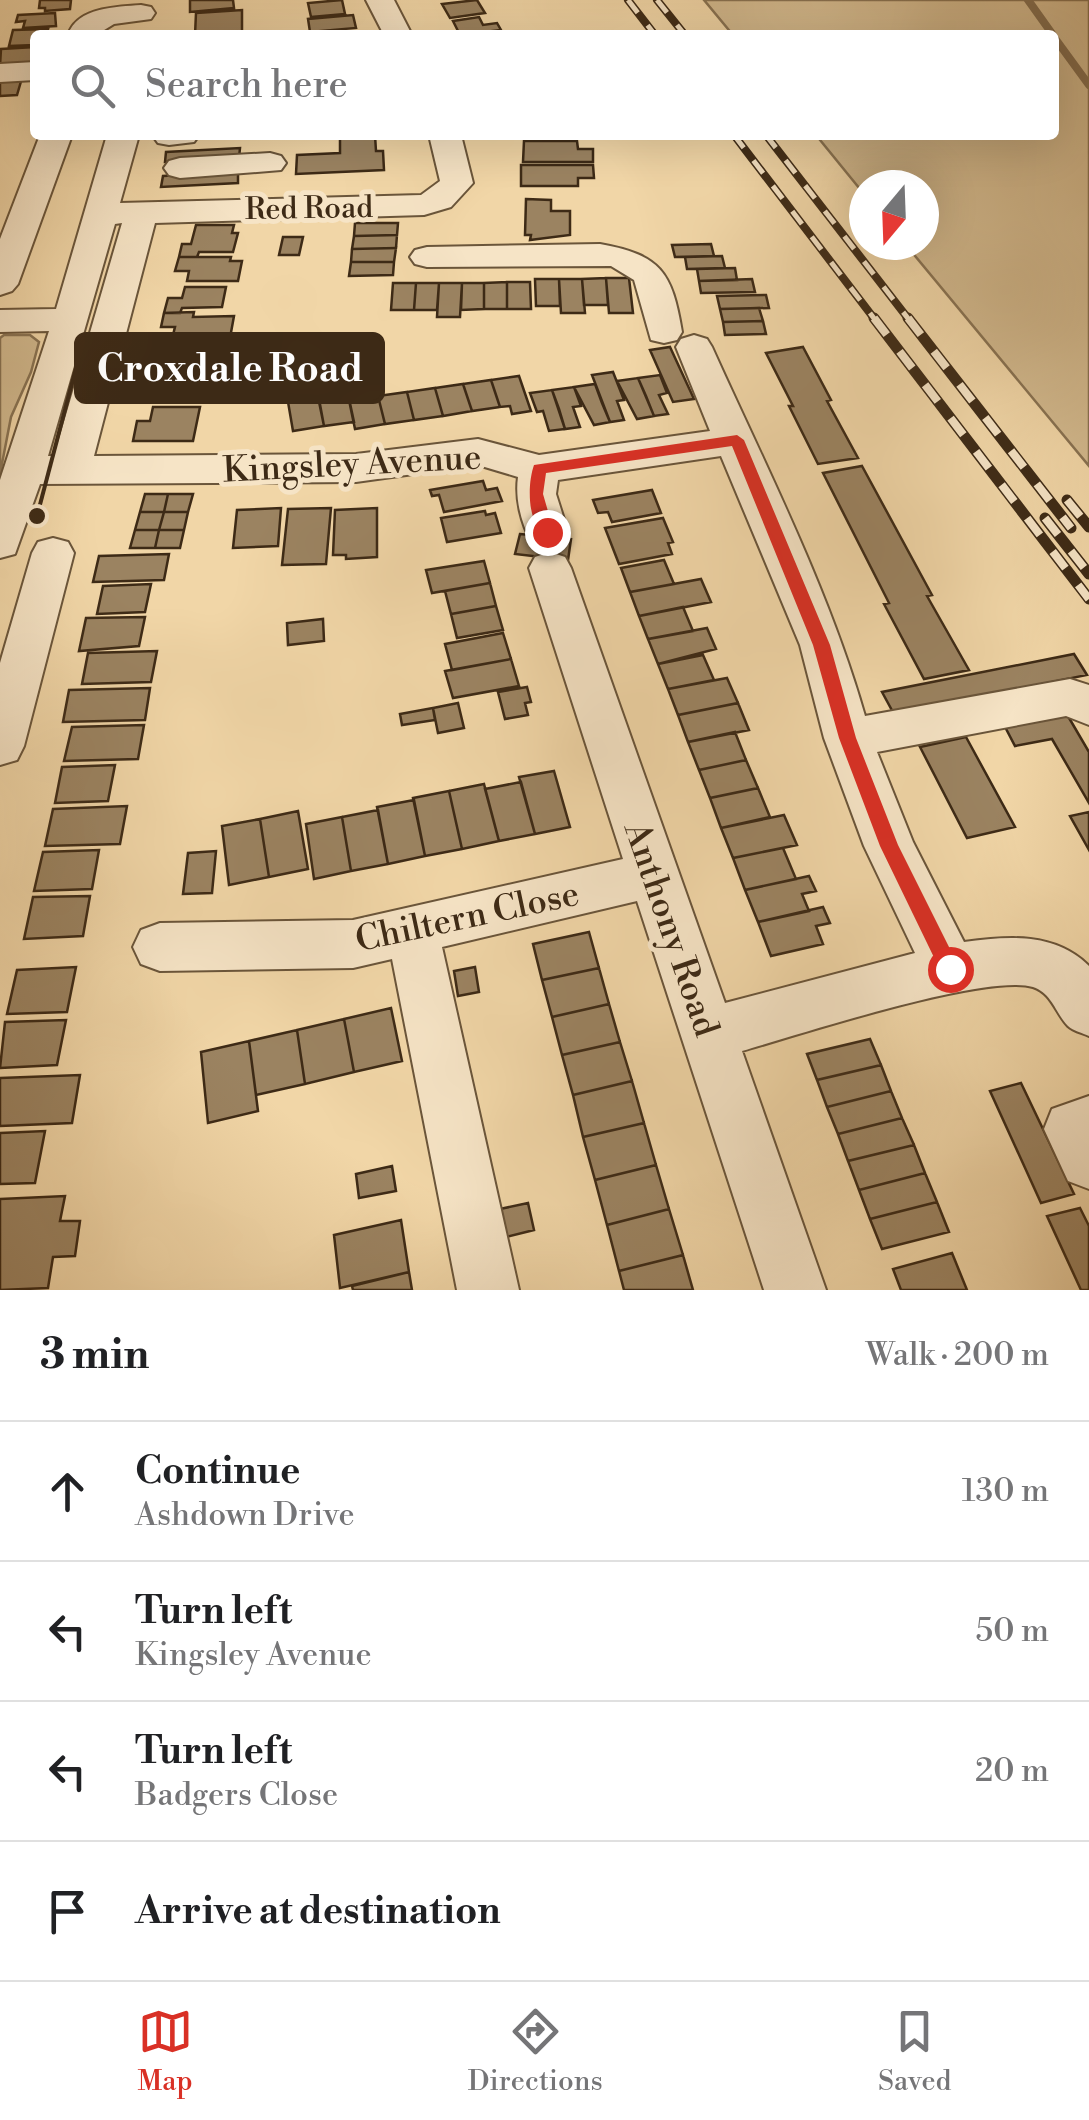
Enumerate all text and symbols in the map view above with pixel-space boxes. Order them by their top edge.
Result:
search box [30,30,1059,140]
icon: search [65,58,120,113]
text: Search here [145,62,348,109]
north arrow [849,170,939,260]
street label: Red Road [244,189,374,229]
callout: Croxdale Road [76,334,383,402]
text: Croxdale Road [97,346,363,393]
street label: Kingsley Avenue [222,436,482,493]
route end [525,510,571,556]
street label: Anthony Road [613,816,727,1043]
street label: Chiltern Close [352,873,583,962]
route start [928,947,974,993]
text: 3 min [40,1329,149,1382]
text: Walk · 200 m [866,1335,1049,1375]
text: Continue [135,1448,300,1495]
icon: ahead [40,1464,95,1519]
text: 130 m [962,1471,1049,1511]
text: Ashdown Drive [135,1495,355,1535]
text: Turn left [135,1588,292,1635]
icon: left [40,1604,95,1659]
text: 50 m [976,1611,1049,1651]
text: Kingsley Avenue [135,1635,372,1675]
text: Turn left [135,1728,292,1775]
icon: left [40,1744,95,1799]
text: 20 m [975,1751,1049,1791]
text: Badgers Close [135,1775,338,1815]
icon: arrive [40,1884,95,1939]
text: Arrive at destination [135,1888,501,1935]
tab: Map [138,2004,193,2099]
tab: Directions [468,2004,603,2099]
tab: Saved [878,2004,951,2099]

